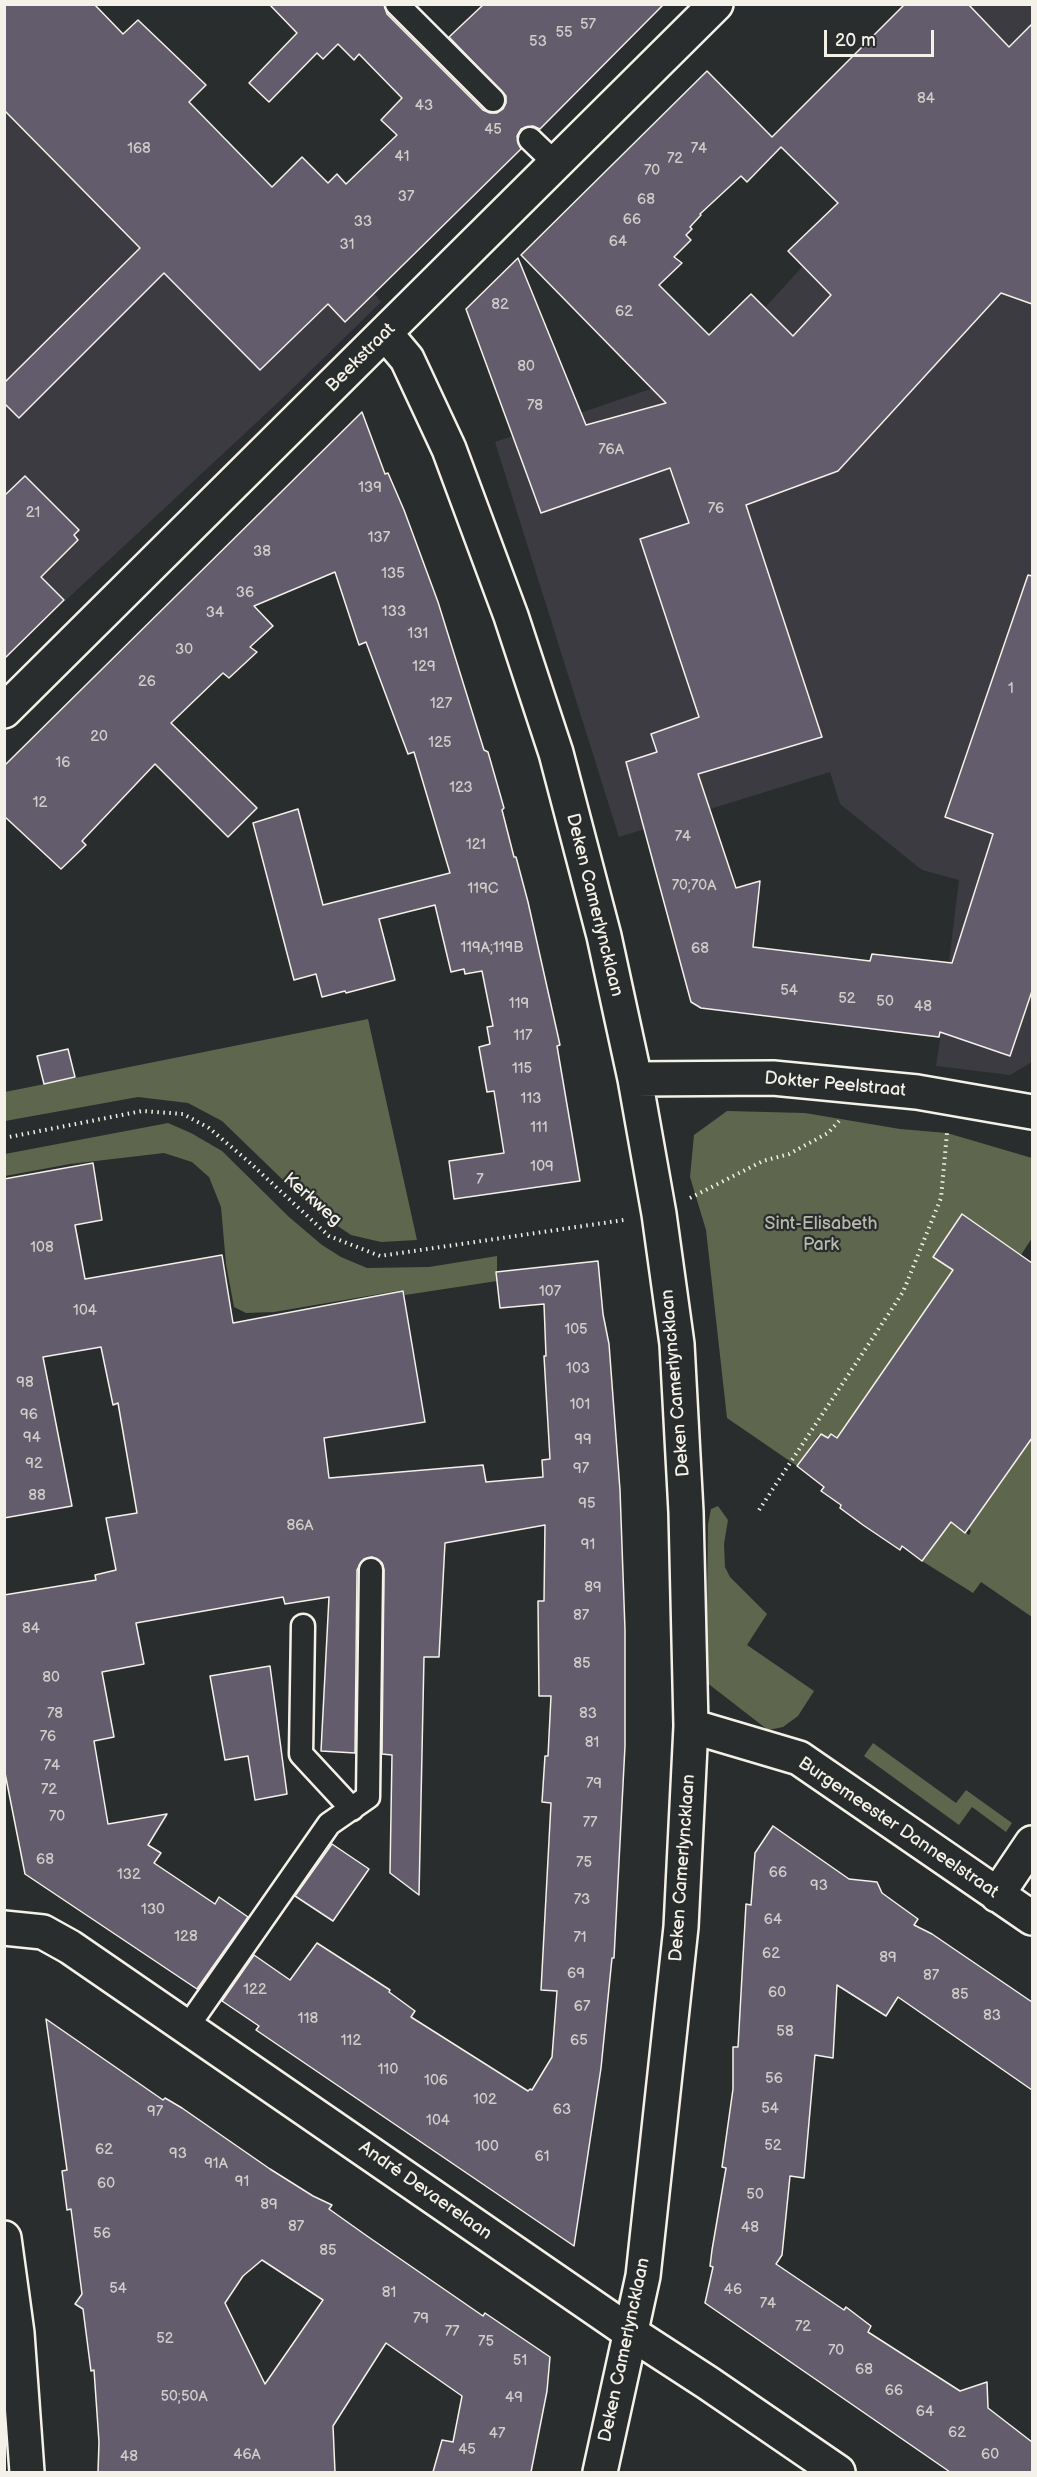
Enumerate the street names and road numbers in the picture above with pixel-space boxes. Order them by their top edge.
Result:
street label: Beekstraat [322,319,400,397]
street label: Deken Camerlyncklaan [561,811,627,999]
street label: Dokter Peelstraat [763,1068,907,1102]
street label: Kerkweg [278,1169,346,1231]
street label: Deken Camerlyncklaan [657,1288,695,1478]
street label: Burgemeester Danneelstraat [794,1753,1002,1903]
street label: Deken Camerlyncklaan [666,1774,700,1962]
street label: André Devaerelaan [354,2137,496,2245]
street label: Deken Camerlyncklaan [595,2256,655,2444]

